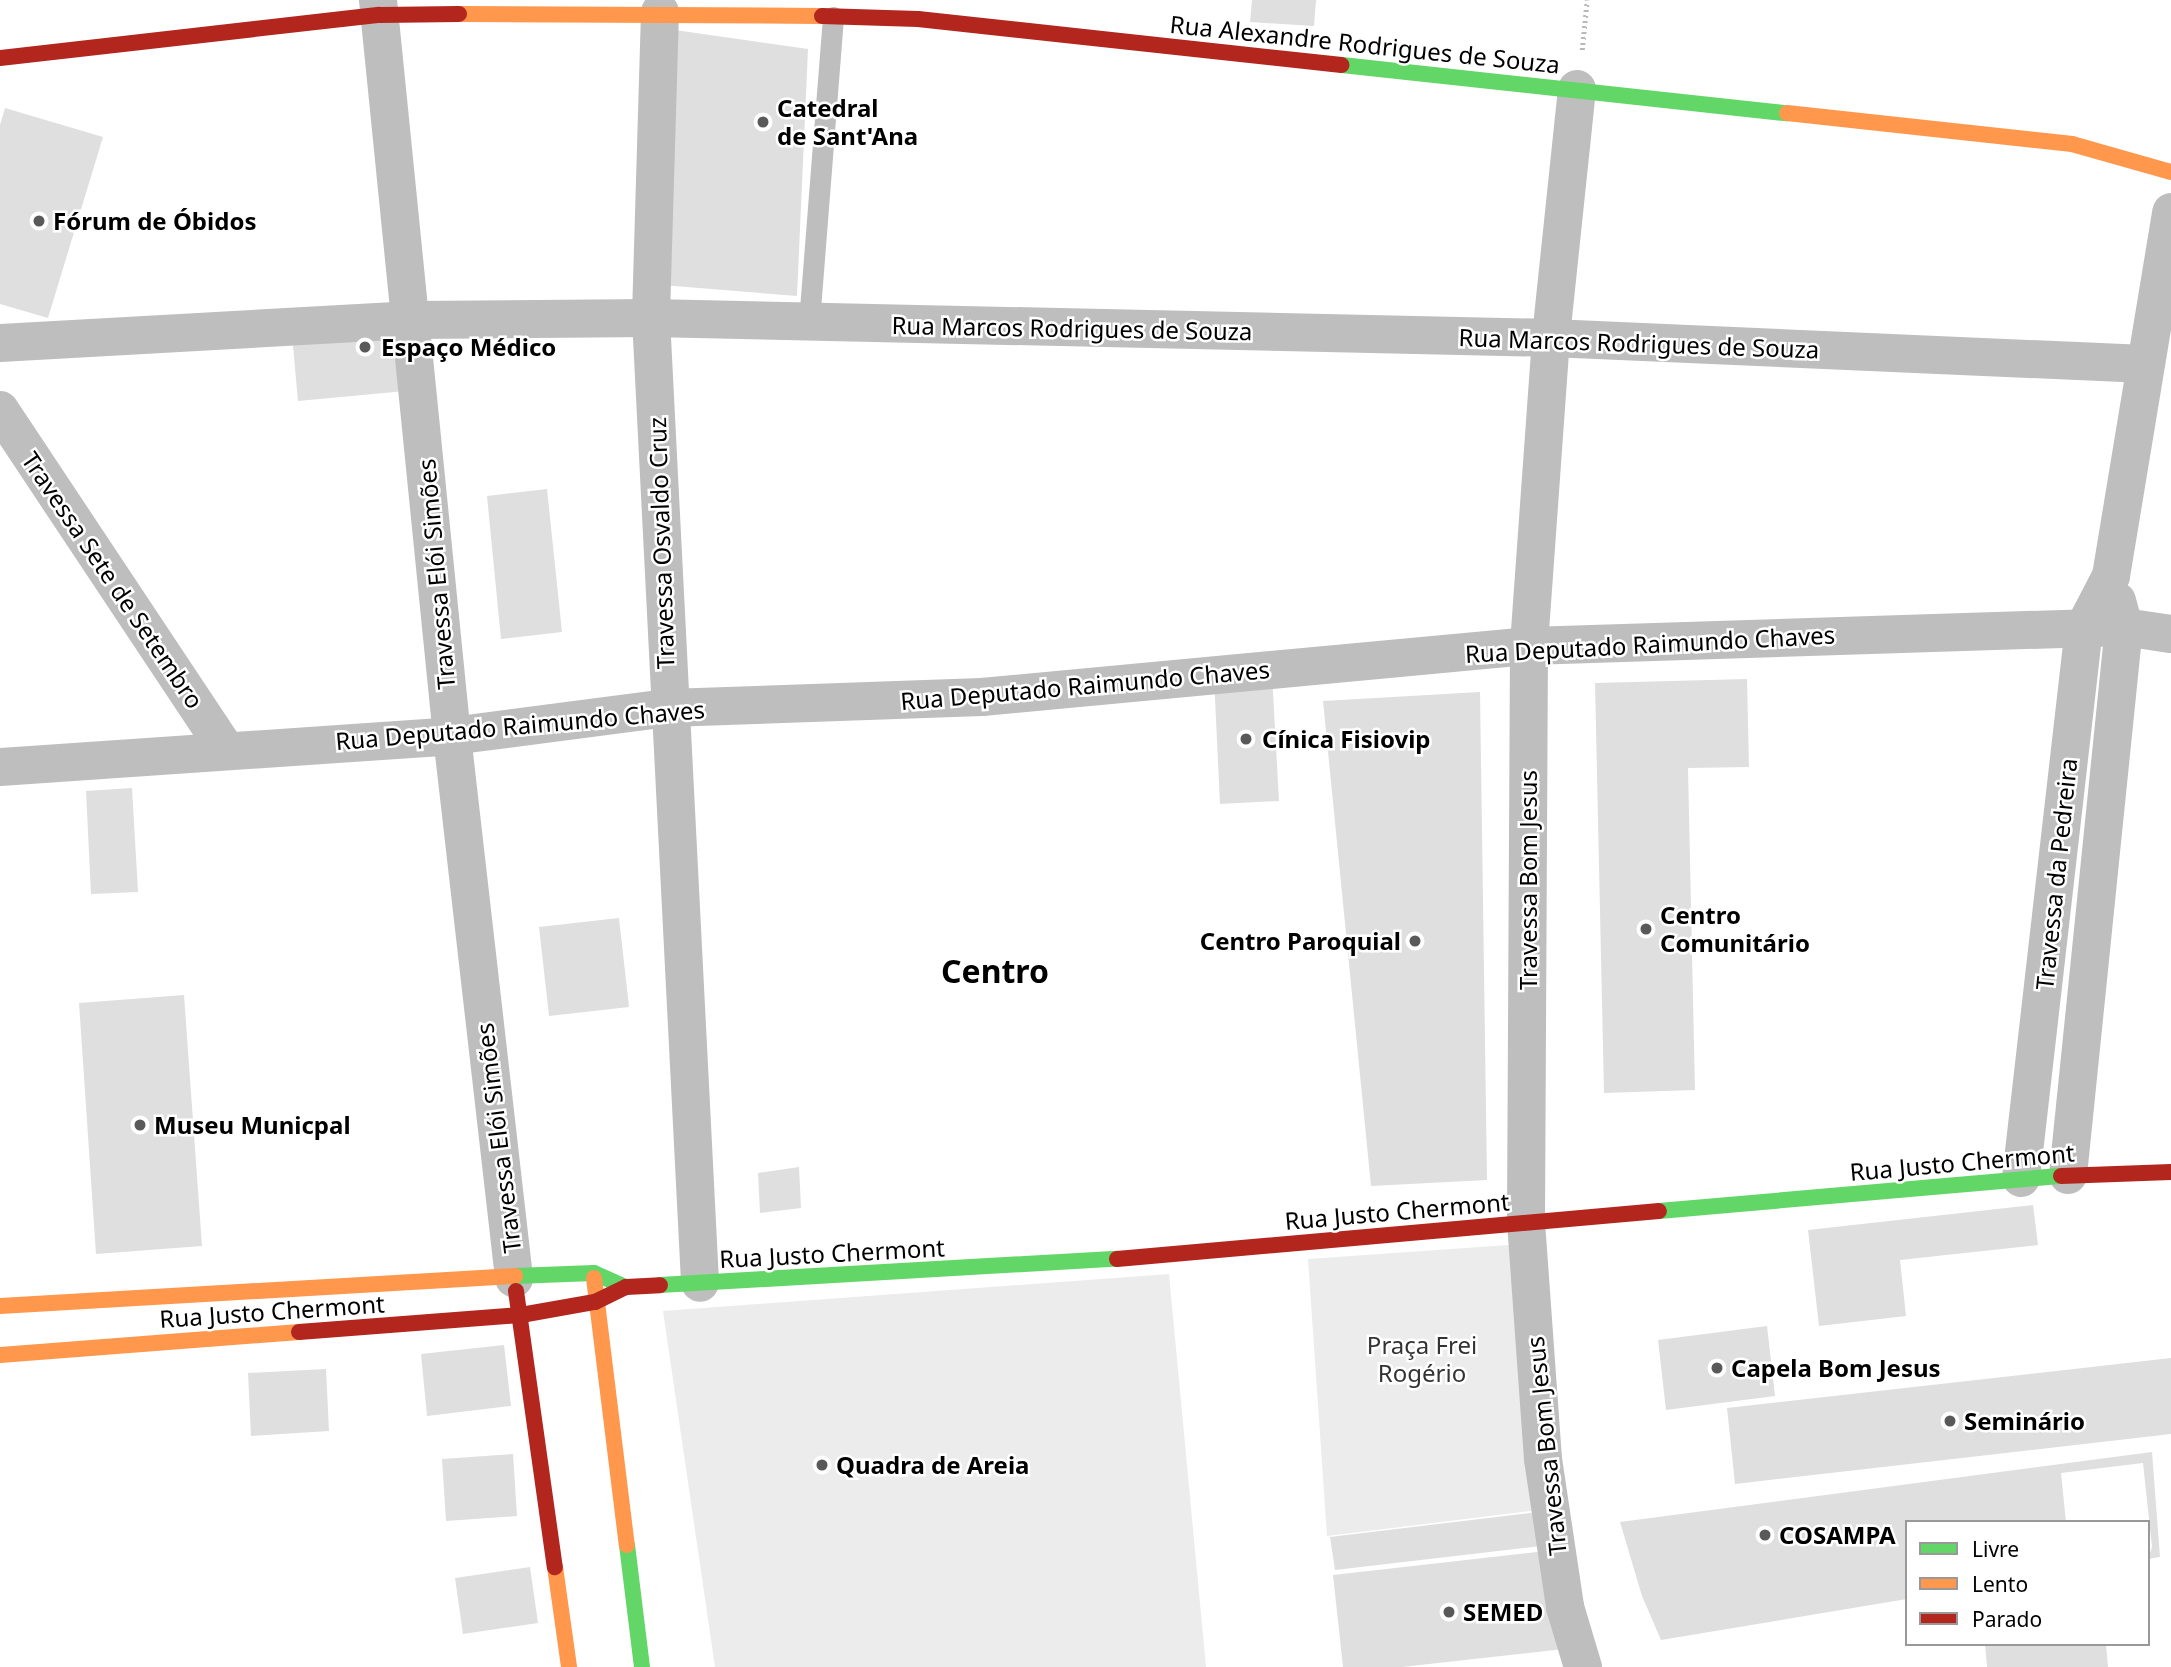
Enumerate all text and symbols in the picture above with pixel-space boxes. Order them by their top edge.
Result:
street label: Rua Alexandre Rodrigues de Souza [1169,9,1561,79]
place label: Catedral de Sant'Ana [777,94,918,150]
marker: Catedral de Sant'Ana [755,114,771,130]
place label: Fórum de Óbidos [53,207,256,235]
marker: Fórum de Óbidos [31,213,47,229]
street label: Rua Marcos Rodrigues de Souza [891,310,1253,346]
street label: Rua Marcos Rodrigues de Souza [1458,322,1820,364]
place label: Espaço Médico [381,333,556,361]
marker: Espaço Médico [355,337,375,357]
street label: Travessa Osvaldo Cruz [642,416,680,670]
street label: Travessa Sete de Setembro [16,446,210,714]
street label: Travessa Elói Simões [412,458,460,690]
street label: Rua Deputado Raimundo Chaves [1464,620,1836,668]
street label: Rua Deputado Raimundo Chaves [899,655,1271,715]
street label: Rua Deputado Raimundo Chaves [334,695,706,755]
place label: Cínica Fisiovip [1262,725,1431,753]
marker: Cínica Fisiovip [1236,729,1256,749]
street label: Travessa da Pedreira [2030,757,2082,991]
street label: Travessa Bom Jesus [1514,770,1542,990]
place label: Centro Comunitário [1660,901,1810,957]
marker: Centro Comunitário [1638,921,1654,937]
place label: Centro Paroquial [1200,927,1401,955]
marker: Centro Paroquial [1407,933,1423,949]
district label: Centro [941,952,1049,990]
street label: Travessa Elói Simões [470,1021,526,1255]
place label: Museu Municpal [154,1111,351,1139]
marker: Museu Municpal [132,1117,148,1133]
street label: Rua Justo Chermont [1848,1138,2076,1186]
street label: Rua Justo Chermont [1283,1187,1511,1235]
street label: Rua Justo Chermont [719,1233,945,1273]
street label: Rua Justo Chermont [158,1289,386,1333]
park label: Praça Frei Rogério [1367,1331,1477,1387]
street label: Travessa Bom Jesus [1520,1335,1572,1557]
place label: Capela Bom Jesus [1731,1354,1941,1382]
marker: Capela Bom Jesus [1709,1360,1725,1376]
place label: Seminário [1964,1407,2085,1435]
marker: Seminário [1942,1413,1958,1429]
place label: Quadra de Areia [836,1451,1029,1479]
marker: Quadra de Areia [814,1457,830,1473]
legend [1905,1520,2150,1646]
place label: COSAMPA [1779,1521,1896,1549]
marker: COSAMPA [1757,1527,1773,1543]
text: Livre [1972,1535,2019,1563]
text: Lento [1972,1570,2028,1598]
place label: SEMED [1463,1598,1543,1626]
marker: SEMED [1441,1604,1457,1620]
text: Parado [1972,1605,2042,1633]

